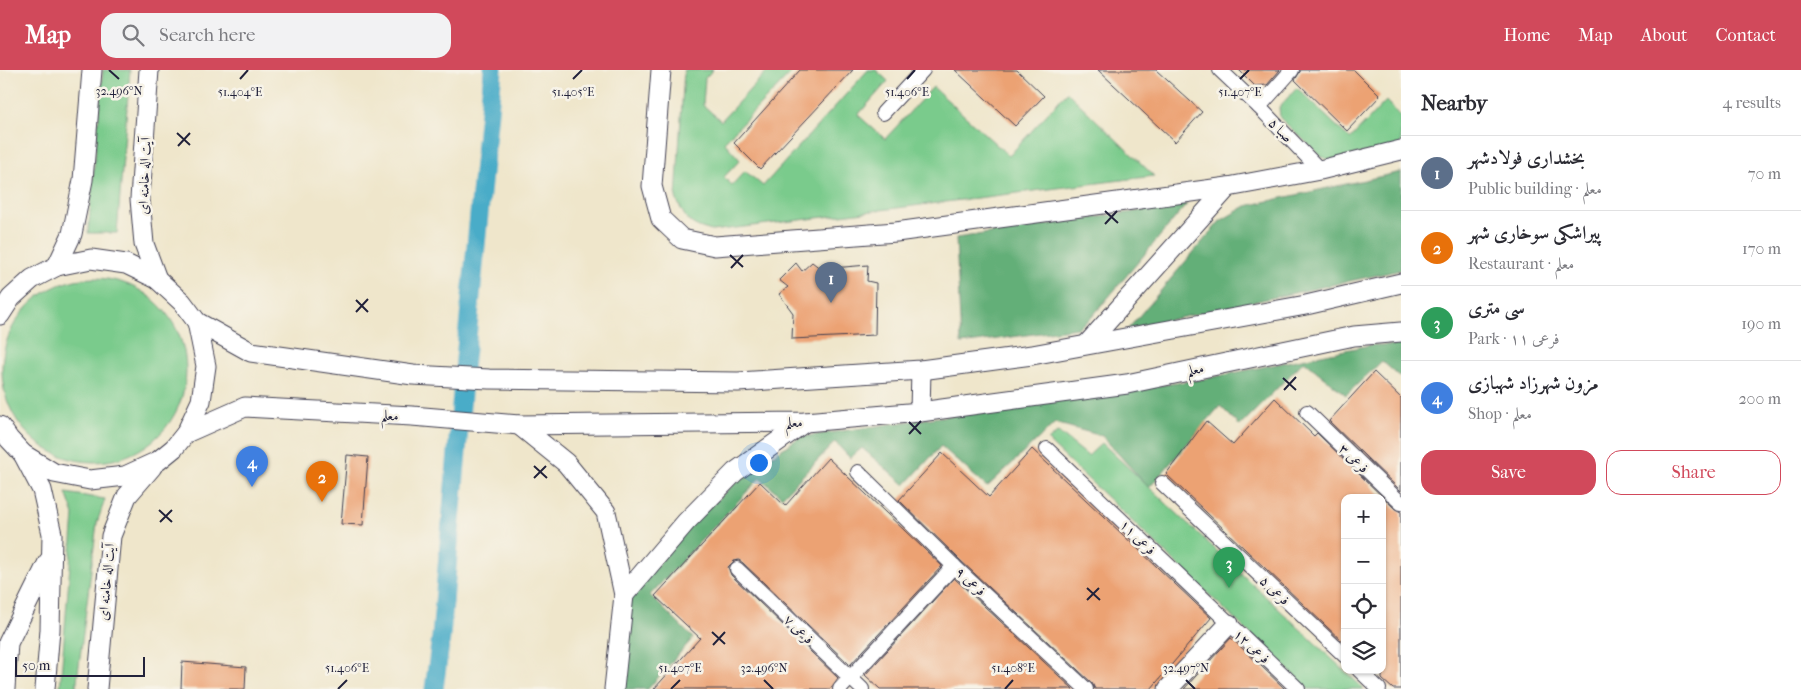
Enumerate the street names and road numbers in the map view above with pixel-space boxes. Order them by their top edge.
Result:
street label: صبا ۵ [1265,115,1296,146]
street label: آیت اله خامنه ای [135,135,154,215]
street label: معلم [1185,359,1207,385]
street label: معلم [381,407,399,430]
street label: معلم [785,414,803,437]
street label: فرعی ۳ [1335,440,1372,477]
street label: فرعی ۱۱ [1116,516,1159,559]
street label: آیت اله خامنه ای [95,541,119,621]
street label: فرعی ۹ [952,563,989,600]
street label: فرعی ۵ [1256,572,1293,609]
street label: فرعی ۷ [780,611,817,648]
street label: فرعی ۱۲ [1230,625,1273,667]

